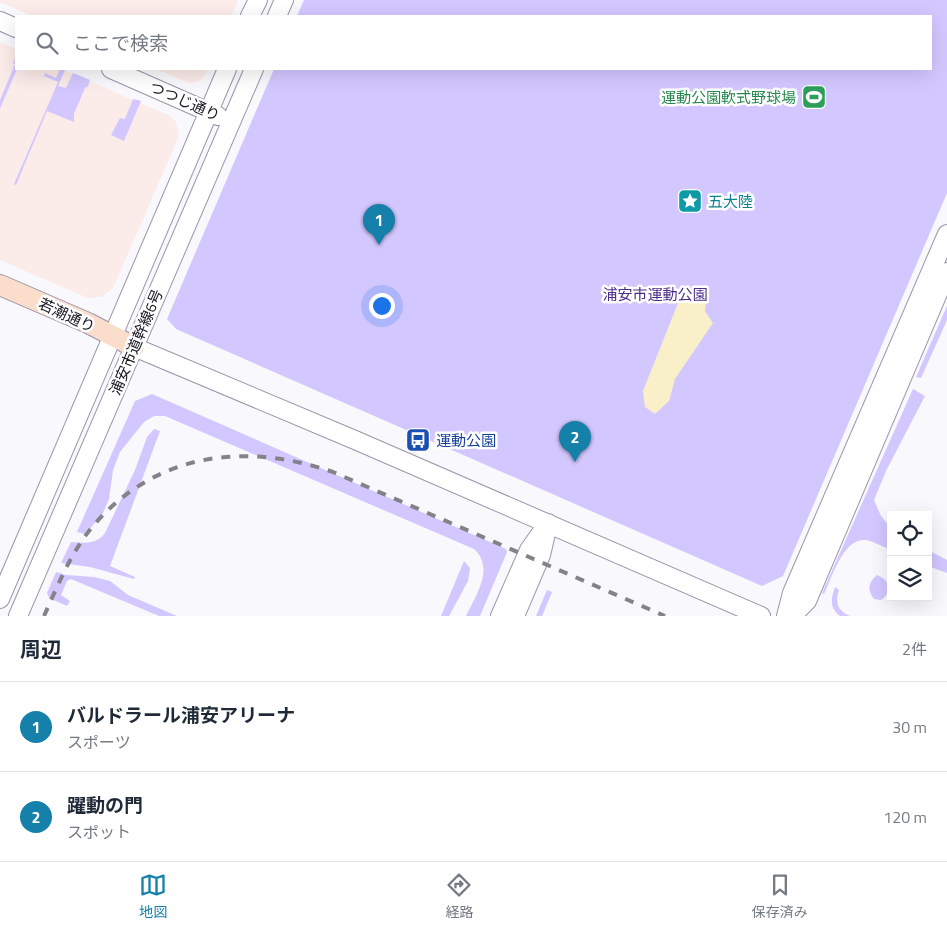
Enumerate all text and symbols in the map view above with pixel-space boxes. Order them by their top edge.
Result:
search box [15,15,932,70]
text: ここで検索 [73,28,168,57]
icon: search [33,29,61,57]
street label: つつじ通り [146,75,224,127]
sports icon: 運動公園軟式野球場 [801,84,827,110]
place label: 運動公園軟式野球場 [661,86,796,109]
place icon: 五大陸 [677,188,703,214]
place label: 五大陸 [708,190,753,213]
pin: 1 [363,204,395,245]
park label: 浦安市運動公園 [602,283,708,306]
street label: 浦安市道幹線6号 [103,285,169,399]
street label: 若潮通り [35,292,99,338]
your location [369,293,395,319]
pin: 2 [559,421,591,462]
bus stop icon: 運動公園 [405,427,431,453]
place label: 運動公園 [436,429,496,452]
map controls [887,511,932,601]
button: locate [887,511,932,556]
button: layers [887,556,932,601]
text: 周辺 [20,633,62,665]
text: 2件 [902,637,927,661]
text: バルドラール浦安アリーナ [67,700,295,729]
text: 1 [32,715,40,739]
text: 30 m [892,715,927,739]
text: スポーツ [67,730,131,754]
text: 躍動の門 [67,790,143,819]
text: 2 [32,805,40,829]
text: 120 m [883,805,927,829]
text: スポット [67,820,131,844]
tab: 地図 [139,871,167,922]
tab: 経路 [445,871,473,922]
tab: 保存済み [752,871,808,922]

